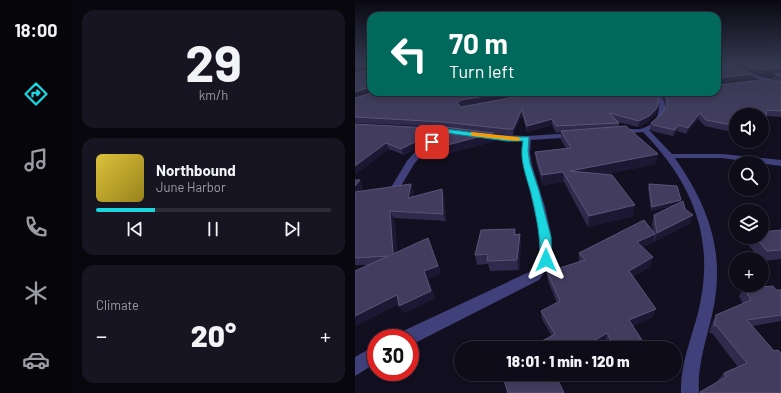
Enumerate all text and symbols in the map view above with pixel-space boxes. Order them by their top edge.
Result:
text: 18:00 [14,19,58,41]
text: 70 m [449,26,508,60]
icon: left [383,28,435,80]
text: 29 [185,30,242,92]
text: Turn left [449,60,515,82]
icon: directions [22,80,50,108]
text: km/h [199,87,228,103]
map controls [729,108,769,292]
button: sound [729,108,769,148]
pin [415,125,449,159]
icon: arrive [421,131,443,153]
icon: music [22,146,50,174]
button: search [729,156,769,196]
text: Northbound [156,161,236,179]
text: June Harbor [156,179,226,195]
button: layers [729,204,769,244]
icon: phone [22,213,50,241]
icon: previous [124,218,146,240]
icon: pause [202,218,224,240]
icon: next [281,218,303,240]
position arrow [525,239,567,281]
button: + [729,252,769,292]
icon: climate [22,279,50,307]
text: Climate [96,297,139,313]
text: 20° [191,317,236,353]
text: − [96,322,107,348]
text: + [320,322,331,348]
speed limit sign: 30 [367,329,419,381]
icon: car [22,346,50,374]
text: 18:01 · 1 min · 120 m [506,352,630,370]

